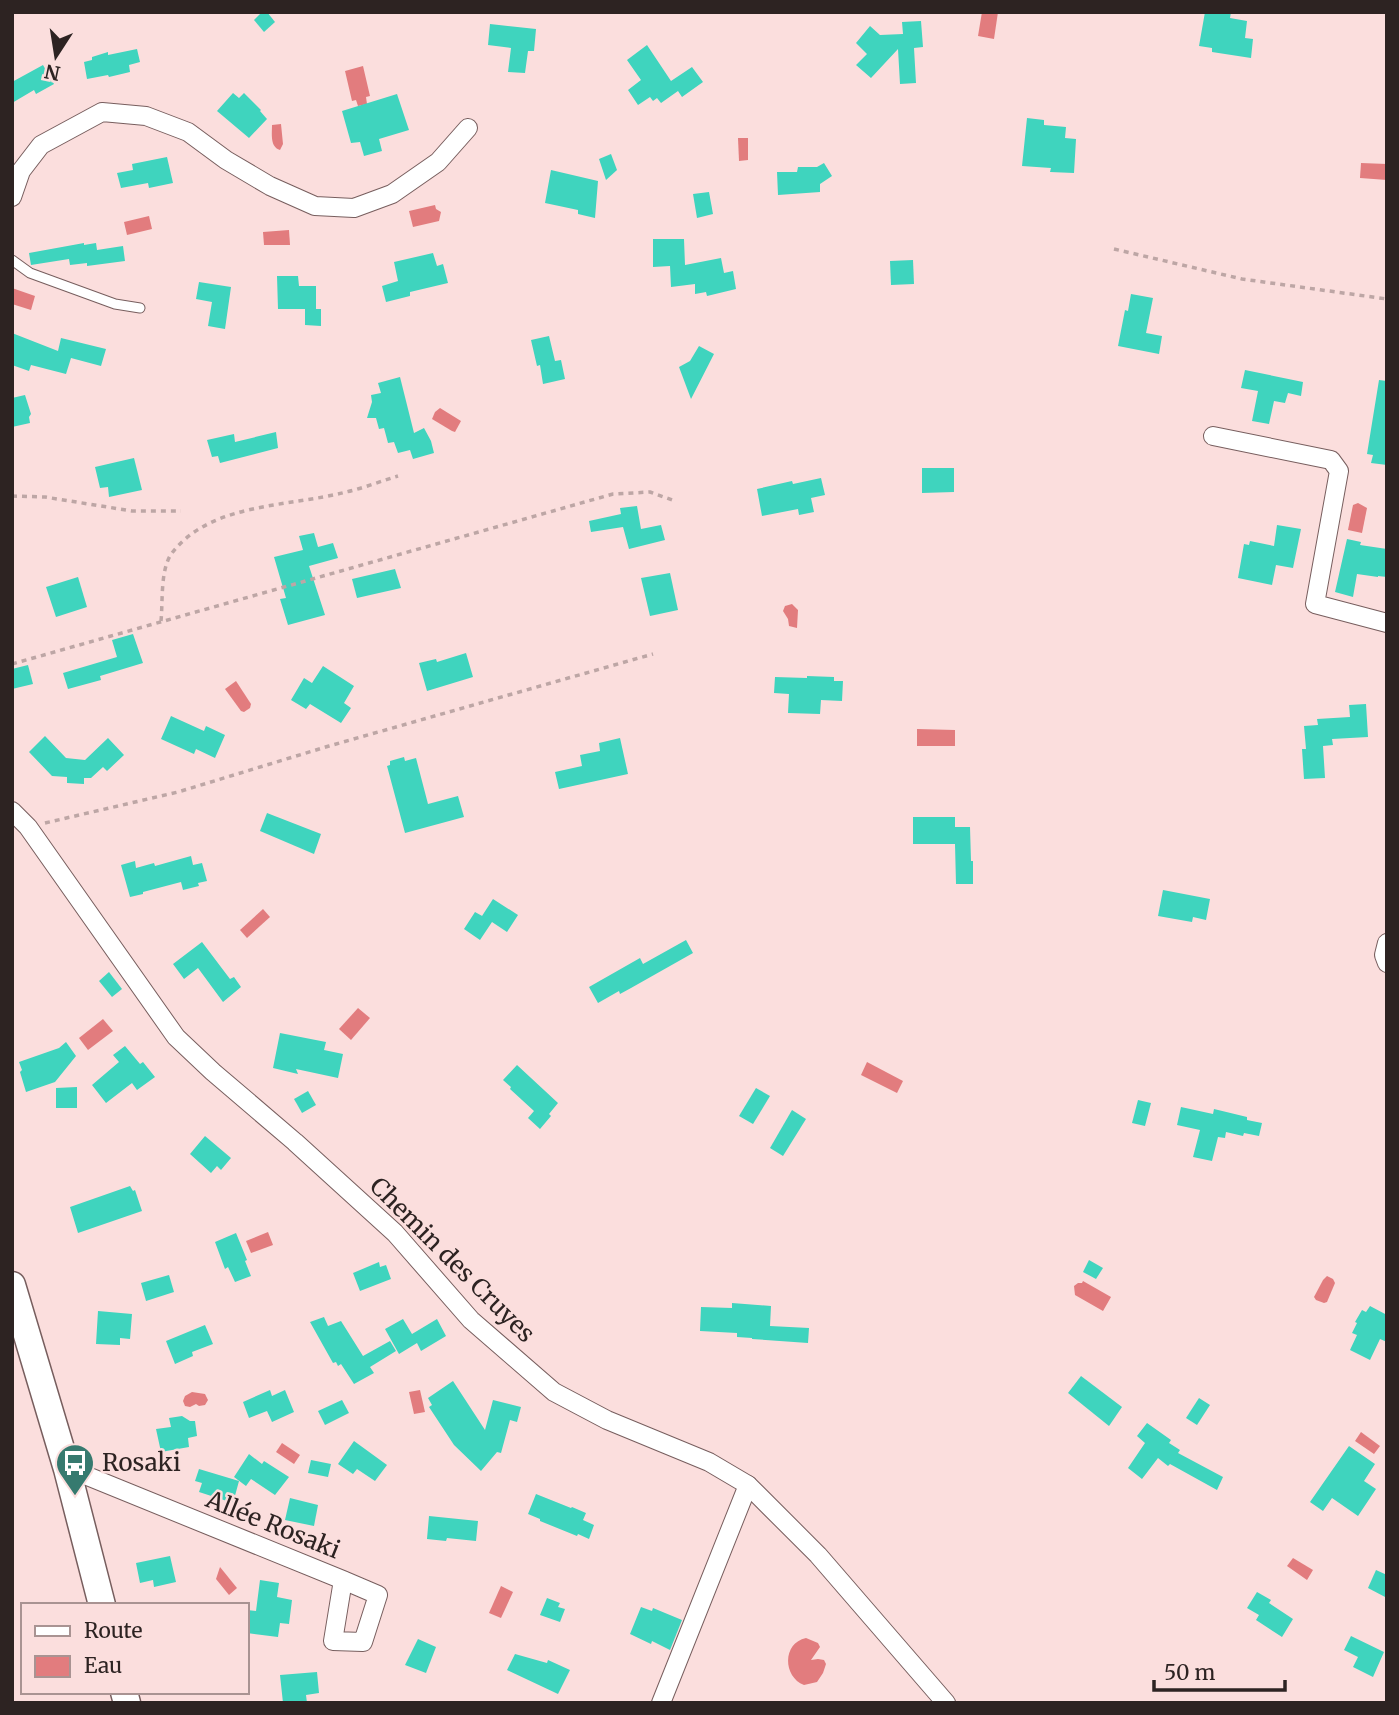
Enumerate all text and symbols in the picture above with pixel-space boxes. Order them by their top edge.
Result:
north arrow [21,21,91,91]
text: N [43,59,62,86]
street label: Chemin des Cruyes [363,1170,542,1349]
bus stop icon: Rosaki [54,1442,96,1497]
place label: Rosaki [102,1447,181,1478]
street label: Allée Rosaki [201,1483,345,1566]
legend [21,1603,248,1694]
text: Route [84,1617,142,1644]
scale bar [1154,1648,1285,1692]
text: Eau [84,1652,122,1679]
text: 50 m [1164,1659,1215,1686]

